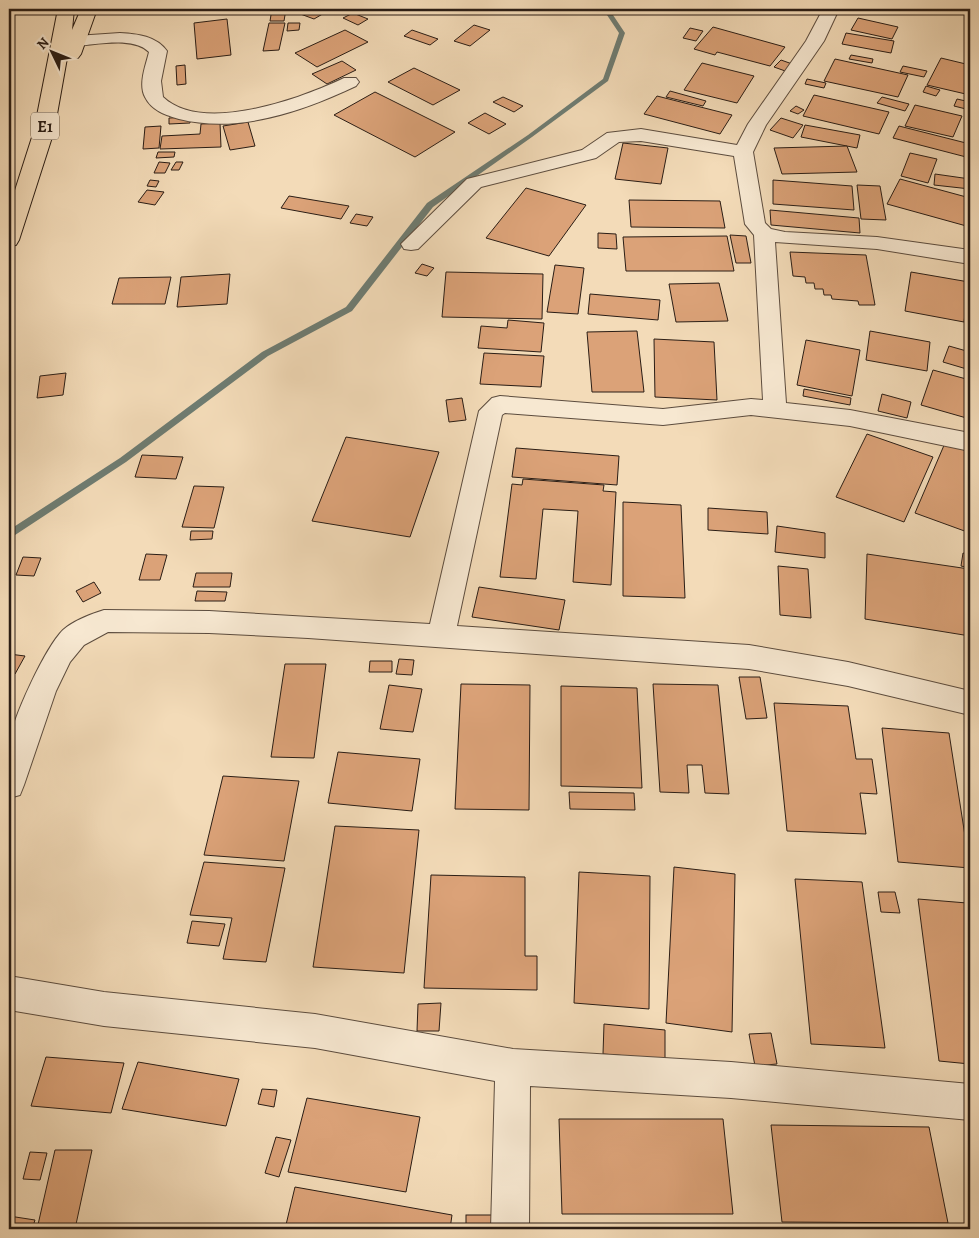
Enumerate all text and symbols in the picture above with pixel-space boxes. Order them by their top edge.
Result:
north arrow [28,28,78,78]
text: N [32,33,53,54]
road number: E1 [31,112,59,140]

